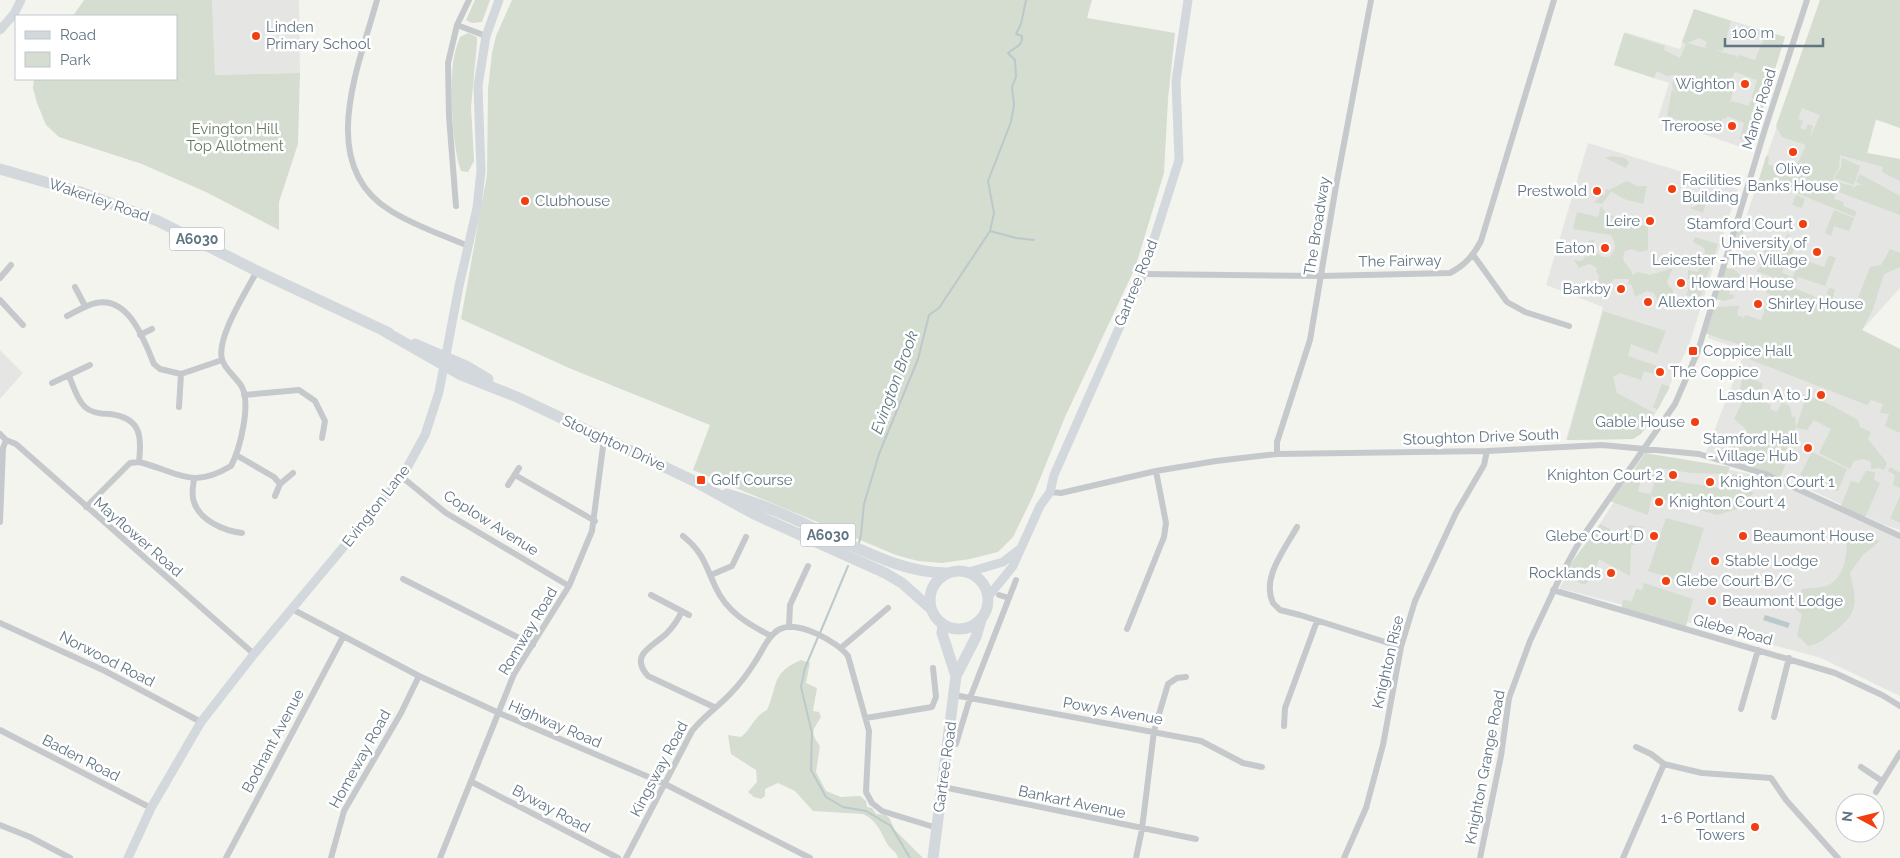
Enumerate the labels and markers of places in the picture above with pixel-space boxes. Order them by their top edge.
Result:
place label: Linden Primary School [266,18,372,53]
marker: Linden Primary School [250,30,262,42]
place label: Wighton [1676,75,1735,93]
marker: Wighton [1739,78,1751,90]
place label: Treroose [1661,117,1722,135]
marker: Treroose [1726,120,1738,132]
marker: Olive Banks House [1787,146,1799,158]
place label: Olive Banks House [1748,160,1839,195]
place label: Facilities Building [1682,171,1741,206]
place label: Prestwold [1517,182,1587,200]
marker: Facilities Building [1666,183,1678,195]
marker: Prestwold [1591,185,1603,197]
place label: Clubhouse [535,192,610,210]
marker: Clubhouse [519,195,531,207]
place label: Leire [1606,212,1640,230]
marker: Leire [1644,215,1656,227]
place label: Stamford Court [1687,215,1793,233]
marker: Stamford Court [1797,218,1809,230]
place label: University of Leicester - The Village [1652,234,1808,269]
place label: Eaton [1555,239,1595,257]
marker: Eaton [1599,242,1611,254]
marker: University of Leicester - The Village [1811,246,1823,258]
place label: Howard House [1691,274,1794,292]
marker: Howard House [1675,277,1687,289]
place label: Barkby [1563,280,1611,298]
marker: Barkby [1615,283,1627,295]
place label: Allexton [1658,293,1715,311]
place label: Shirley House [1768,295,1864,313]
marker: Allexton [1642,296,1654,308]
marker: Shirley House [1752,298,1764,310]
place label: Coppice Hall [1703,342,1793,360]
marker: Coppice Hall [1687,345,1699,357]
place label: The Coppice [1670,363,1759,381]
marker: The Coppice [1654,366,1666,378]
place label: Lasdun A to J [1719,386,1811,404]
marker: Lasdun A to J [1815,389,1827,401]
place label: Gable House [1595,413,1685,431]
marker: Gable House [1689,416,1701,428]
place label: Stamford Hall - Village Hub [1703,430,1799,465]
marker: Stamford Hall - Village Hub [1802,442,1814,454]
place label: Knighton Court 2 [1547,466,1663,484]
marker: Knighton Court 2 [1667,469,1679,481]
place label: Golf Course [711,471,793,489]
place label: Knighton Court 1 [1720,473,1835,491]
marker: Golf Course [695,474,707,486]
marker: Knighton Court 1 [1704,476,1716,488]
place label: Knighton Court 4 [1669,493,1785,511]
marker: Knighton Court 4 [1653,496,1665,508]
place label: Glebe Court D [1546,527,1644,545]
place label: Beaumont House [1753,527,1874,545]
marker: Glebe Court D [1648,530,1660,542]
marker: Beaumont House [1737,530,1749,542]
place label: Stable Lodge [1725,552,1818,570]
marker: Stable Lodge [1709,555,1721,567]
place label: Rocklands [1529,564,1601,582]
marker: Rocklands [1605,567,1617,579]
place label: Glebe Court B/C [1676,572,1793,590]
marker: Glebe Court B/C [1660,575,1672,587]
place label: Beaumont Lodge [1722,592,1843,610]
marker: Beaumont Lodge [1706,595,1718,607]
place label: 1-6 Portland Towers [1661,809,1745,844]
marker: 1-6 Portland Towers [1749,821,1761,833]

